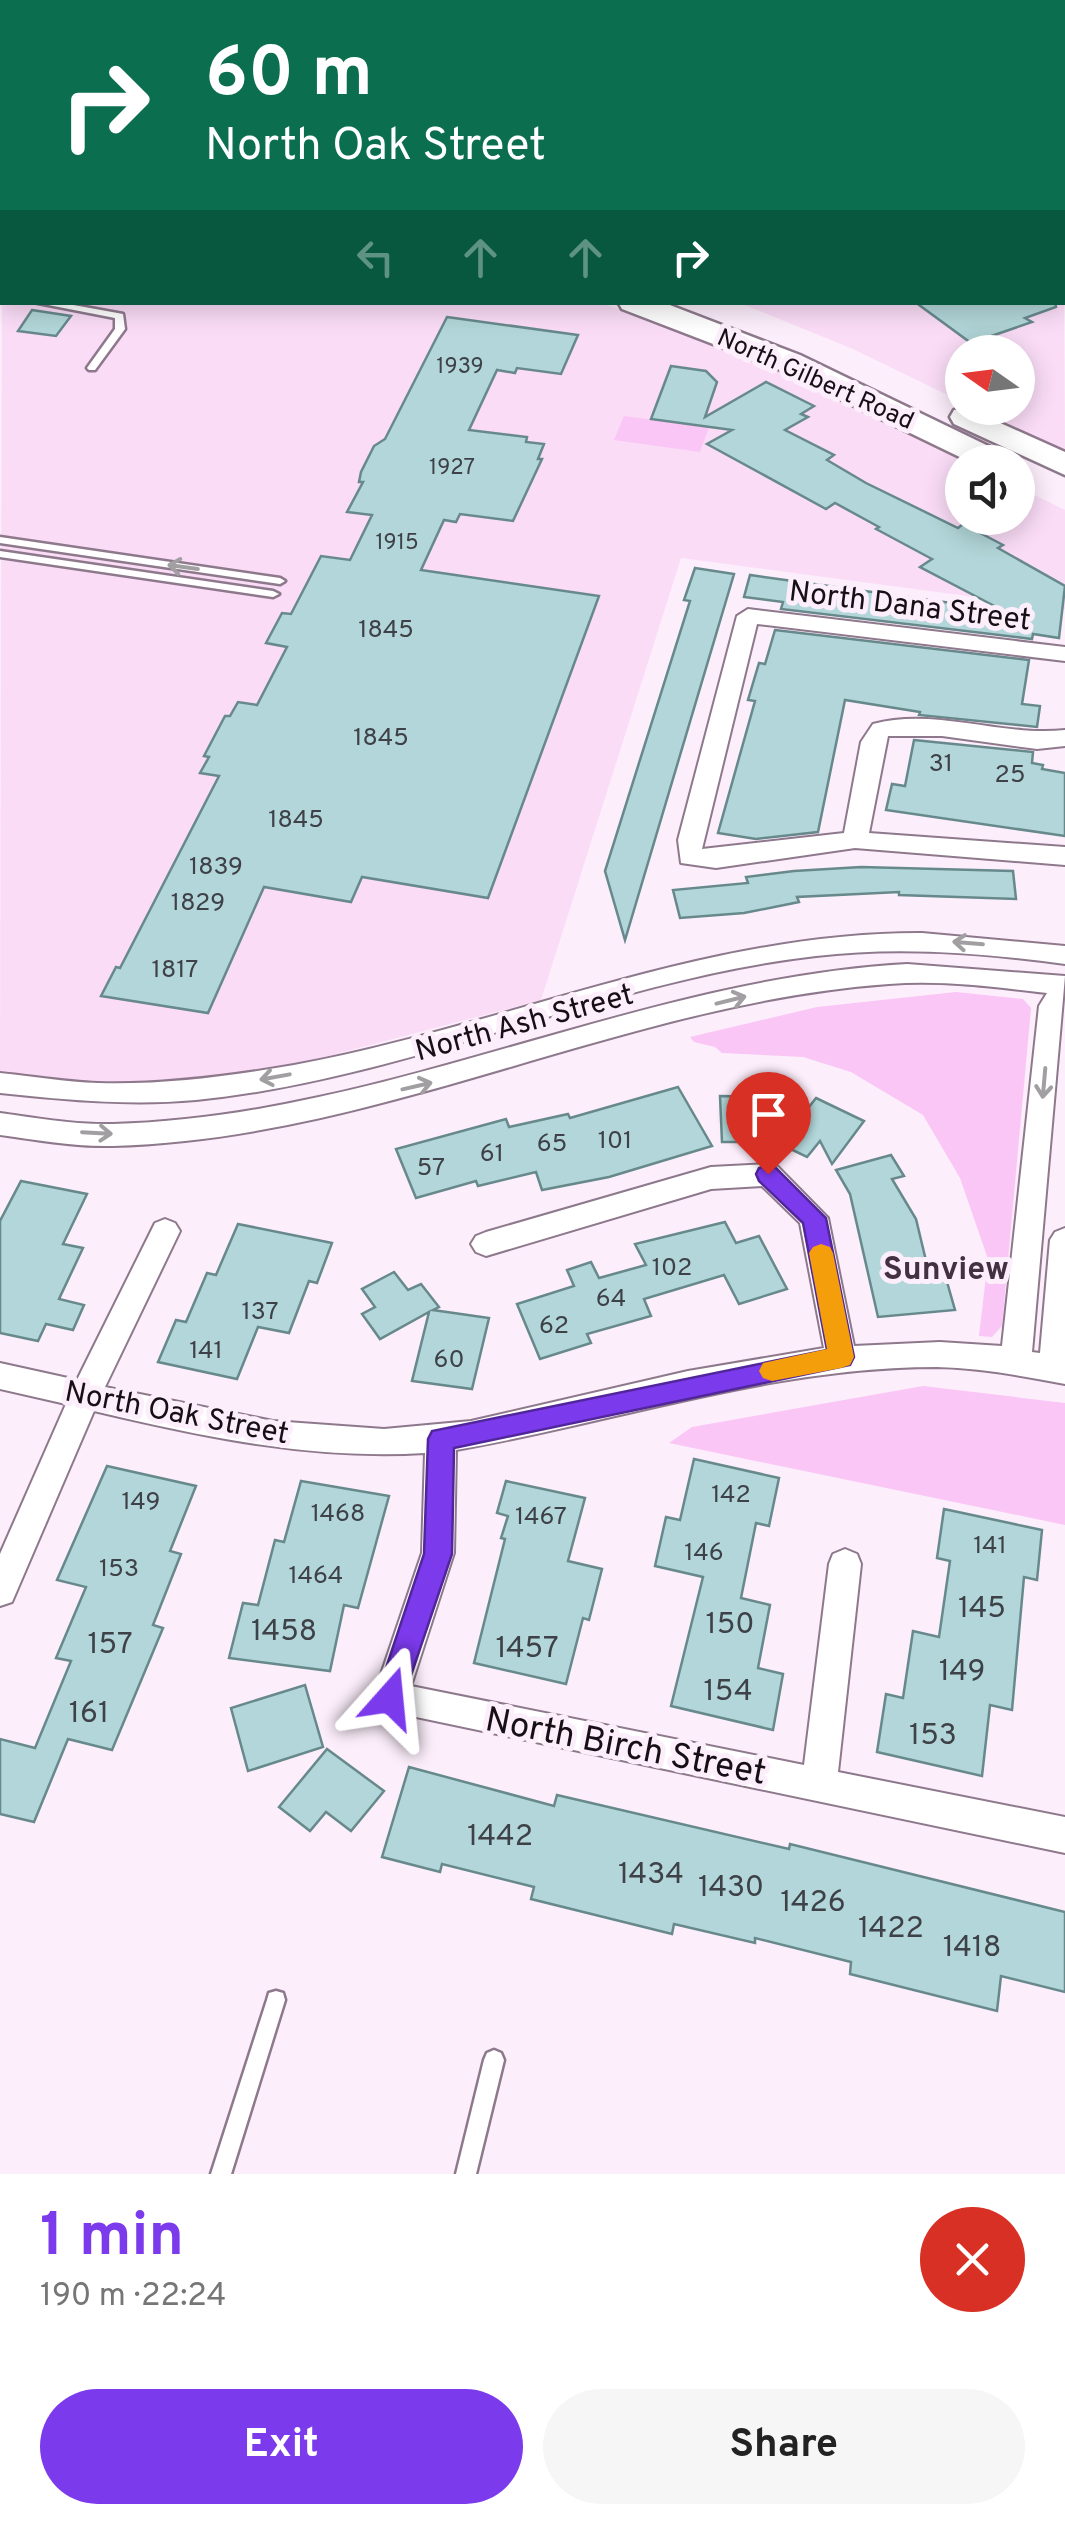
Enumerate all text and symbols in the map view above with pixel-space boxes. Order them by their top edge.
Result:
text: 60 m [205,32,373,121]
icon: right [40,40,170,170]
text: North Oak Street [205,119,546,176]
icon: left [348,230,403,285]
icon: ahead [453,230,508,285]
icon: ahead [558,230,613,285]
icon: right [663,230,718,285]
street label: North Gilbert Road [711,323,918,439]
north arrow [945,335,1035,425]
map controls [945,335,1035,535]
house number: 1939 [436,354,484,381]
button: sound [945,445,1035,535]
house number: 1927 [429,455,475,482]
house number: 1915 [375,530,419,557]
one-way arrow [168,557,200,575]
street label: North Dana Street [787,574,1033,641]
house number: 1845 [358,615,414,647]
house number: 1845 [353,723,409,755]
house number: 31 [929,749,953,781]
house number: 25 [995,760,1025,792]
house number: 1845 [268,805,324,837]
house number: 1839 [189,852,243,884]
house number: 1829 [171,888,225,920]
one-way arrow [953,934,985,953]
house number: 1817 [152,955,198,987]
street label: North Ash Street [412,978,638,1071]
one-way arrow [714,990,746,1008]
one-way arrow [1035,1066,1054,1098]
one-way arrow [259,1068,291,1087]
pin [726,1072,811,1175]
one-way arrow [400,1076,432,1094]
icon: arrive [741,1087,796,1142]
one-way arrow [80,1124,113,1143]
house number: 101 [598,1126,632,1158]
house number: 65 [537,1129,567,1161]
house number: 61 [480,1139,504,1171]
house number: 57 [417,1153,445,1185]
district label: Sunview [883,1251,1009,1291]
house number: 102 [652,1253,692,1285]
house number: 64 [596,1284,626,1316]
house number: 137 [241,1297,279,1329]
house number: 62 [539,1311,569,1343]
house number: 141 [189,1336,223,1368]
house number: 60 [434,1345,464,1377]
street label: North Oak Street [61,1375,292,1454]
house number: 142 [711,1480,751,1512]
house number: 149 [122,1487,160,1519]
house number: 1468 [311,1499,365,1531]
house number: 1467 [515,1502,567,1534]
house number: 141 [973,1531,1007,1563]
house number: 146 [684,1538,724,1570]
house number: 153 [99,1554,139,1586]
house number: 1464 [289,1561,343,1593]
house number: 145 [958,1591,1006,1628]
house number: 150 [705,1607,755,1644]
house number: 1458 [251,1614,317,1651]
house number: 157 [87,1627,133,1664]
house number: 1457 [495,1631,559,1668]
position arrow [338,1646,442,1750]
house number: 149 [939,1654,985,1691]
house number: 154 [703,1674,753,1711]
house number: 161 [69,1696,109,1733]
street label: North Birch Street [481,1699,770,1797]
house number: 153 [909,1718,957,1755]
house number: 1442 [467,1819,533,1856]
house number: 1434 [618,1857,684,1894]
house number: 1430 [698,1870,764,1907]
house number: 1426 [780,1885,846,1922]
house number: 1422 [858,1911,924,1948]
house number: 1418 [943,1930,1001,1967]
text: 1 min [40,2201,184,2277]
button: close [920,2207,1025,2312]
text: 190 m · 22:24 [40,2277,227,2317]
button: Exit [40,2389,523,2504]
button: Share [543,2389,1025,2504]

